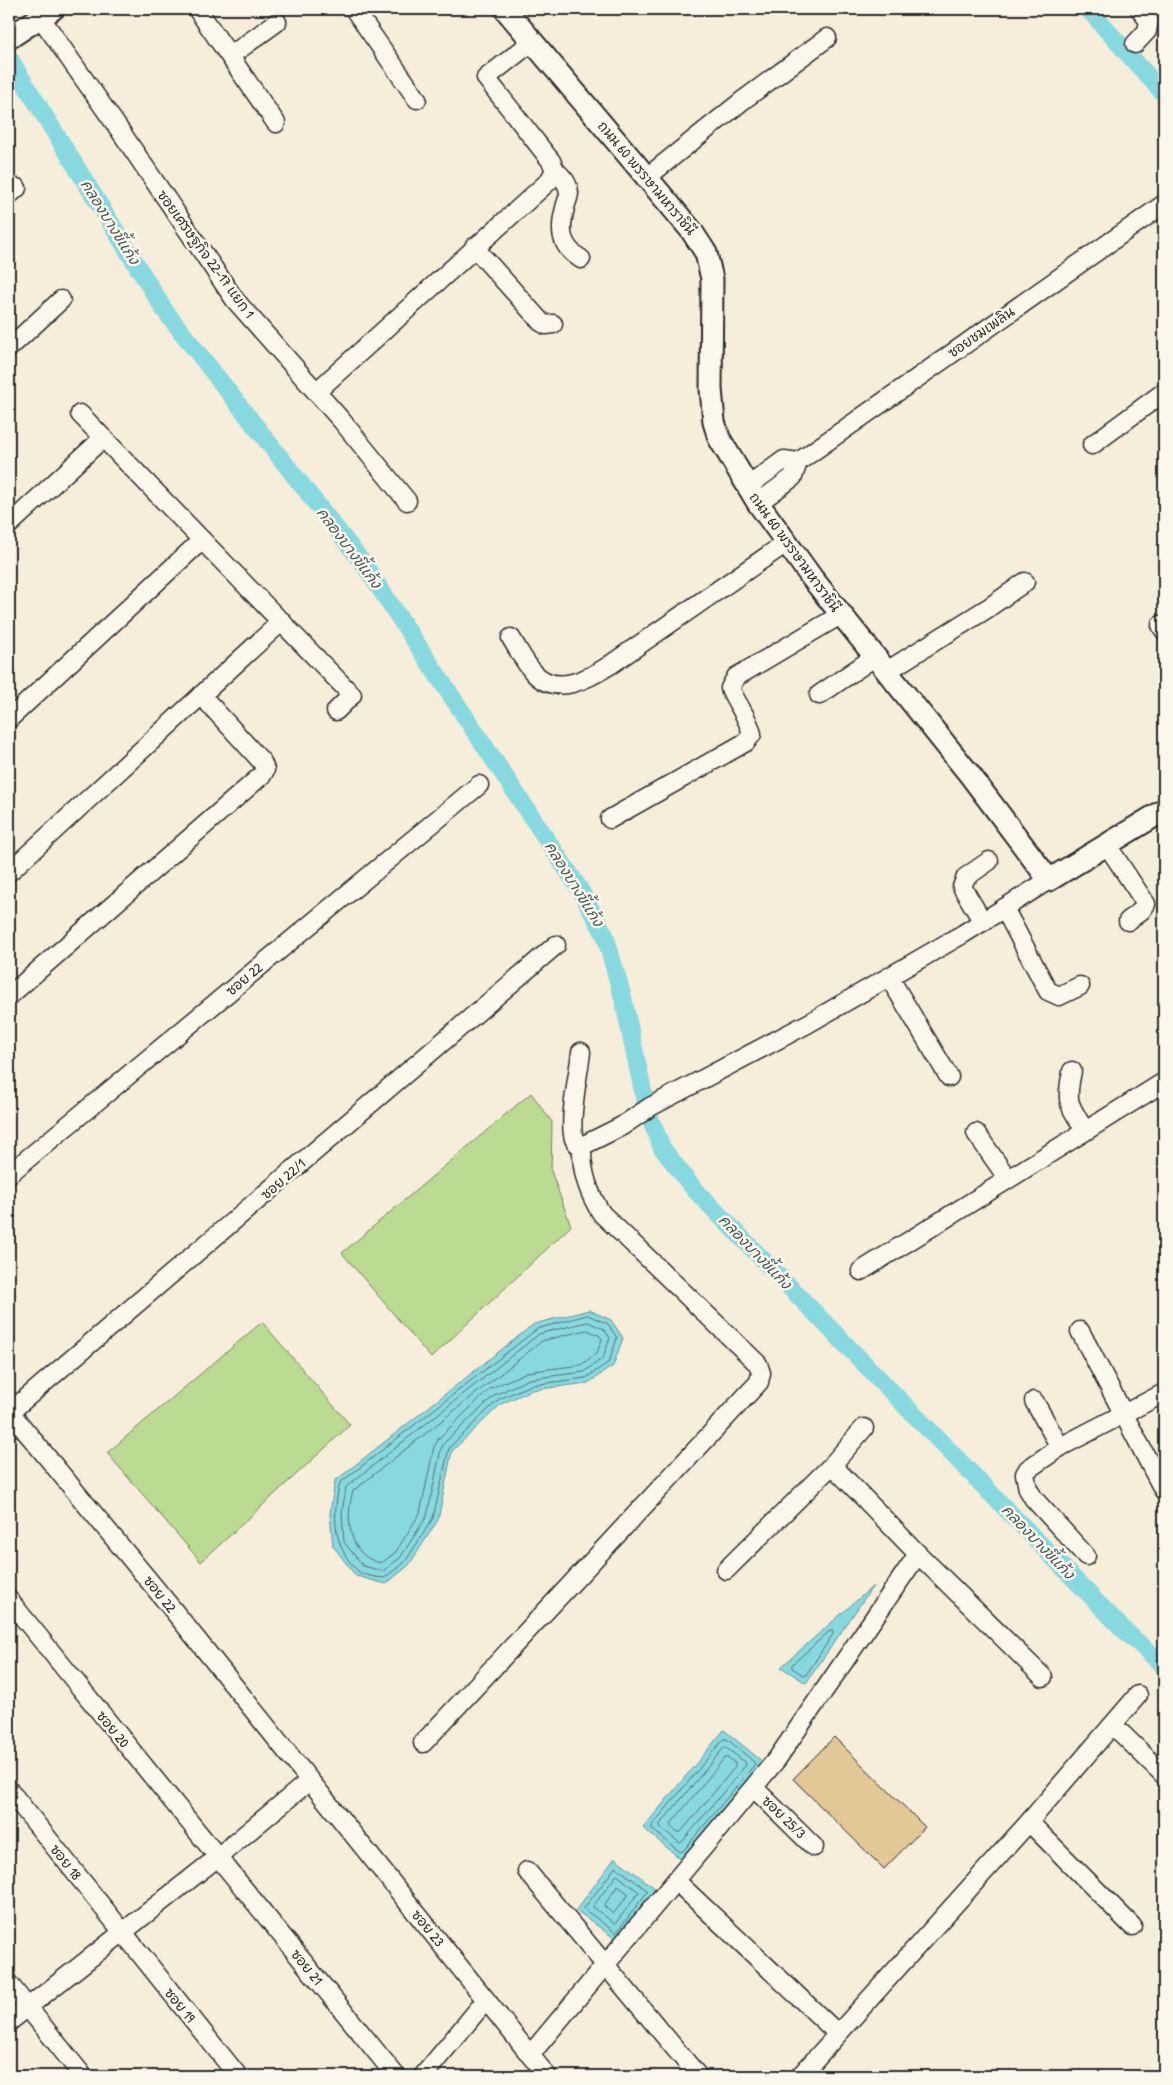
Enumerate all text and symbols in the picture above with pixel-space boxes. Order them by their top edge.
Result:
street label: ถนน 60 พรรษามหาราชินี [594,117,701,239]
water label: คลองบางขี้แก้ง [76,174,148,269]
street label: ซอยเศรษฐกิจ 22-17 แยก 1 [153,186,259,322]
street label: ซอยชมเพลิน [944,301,1018,362]
street label: ถนน 60 พรรษามหาราชินี [746,488,846,616]
water label: คลองบางขี้แก้ง [312,501,390,593]
water label: คลองบางขี้แก้ง [540,836,612,931]
street label: ซอย 22 [221,957,266,1000]
street label: ซอย 22/1 [256,1154,309,1203]
water label: คลองบางขี้แก้ง [714,1208,799,1294]
water label: คลองบางขี้แก้ง [997,1498,1082,1584]
street label: ซอย 22 [140,1571,181,1616]
street label: ซอย 20 [93,1706,134,1751]
street label: ซอย 25/3 [758,1791,810,1842]
street label: ซอย 18 [46,1840,86,1883]
street label: ซอย 23 [408,1905,449,1950]
street label: ซอย 21 [287,1945,328,1989]
street label: ซอย 19 [161,1983,200,2026]

